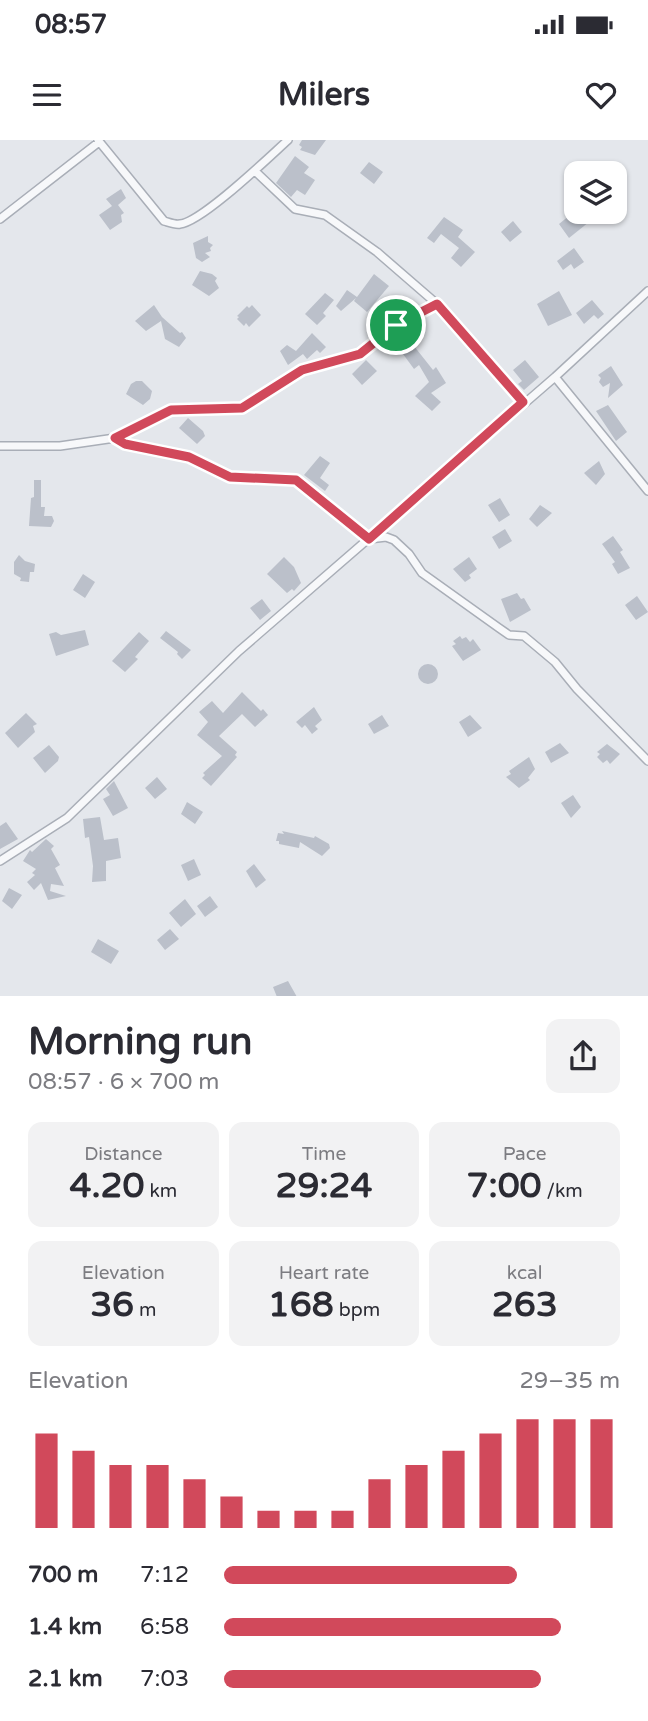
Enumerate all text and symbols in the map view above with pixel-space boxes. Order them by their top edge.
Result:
text: 08:57 [35,9,107,40]
icon: menu [28,76,66,114]
text: Milers [278,76,370,114]
icon: heart [582,76,620,114]
map controls [564,161,627,224]
button: layers [564,161,627,224]
pin [366,295,426,355]
icon: arrive [377,306,415,344]
text: Morning run [28,1019,252,1065]
button: share [546,1019,620,1093]
text: 08:57 · 6 × 700 m [28,1068,219,1096]
text: Distance [84,1143,162,1165]
text: Time [302,1143,346,1165]
text: Pace [503,1143,547,1165]
text: 4.20 [69,1165,144,1207]
text: 29:24 [275,1165,373,1207]
text: 7:00 [467,1165,542,1207]
text: km [144,1180,177,1202]
text: /km [542,1180,583,1202]
text: Elevation [82,1262,165,1284]
text: Heart rate [279,1262,369,1284]
text: kcal [507,1262,543,1284]
text: 36 [90,1284,134,1326]
text: 168 [268,1284,334,1326]
text: 263 [492,1284,558,1326]
text: m [134,1299,157,1321]
text: bpm [334,1299,380,1321]
text: Elevation [28,1367,129,1395]
text: 29–35 m [519,1367,620,1395]
text: 700 m [28,1561,98,1589]
text: 7:12 [140,1561,189,1589]
text: 1.4 km [28,1613,102,1641]
text: 6:58 [140,1613,189,1641]
text: 2.1 km [28,1665,103,1693]
text: 7:03 [140,1665,189,1693]

